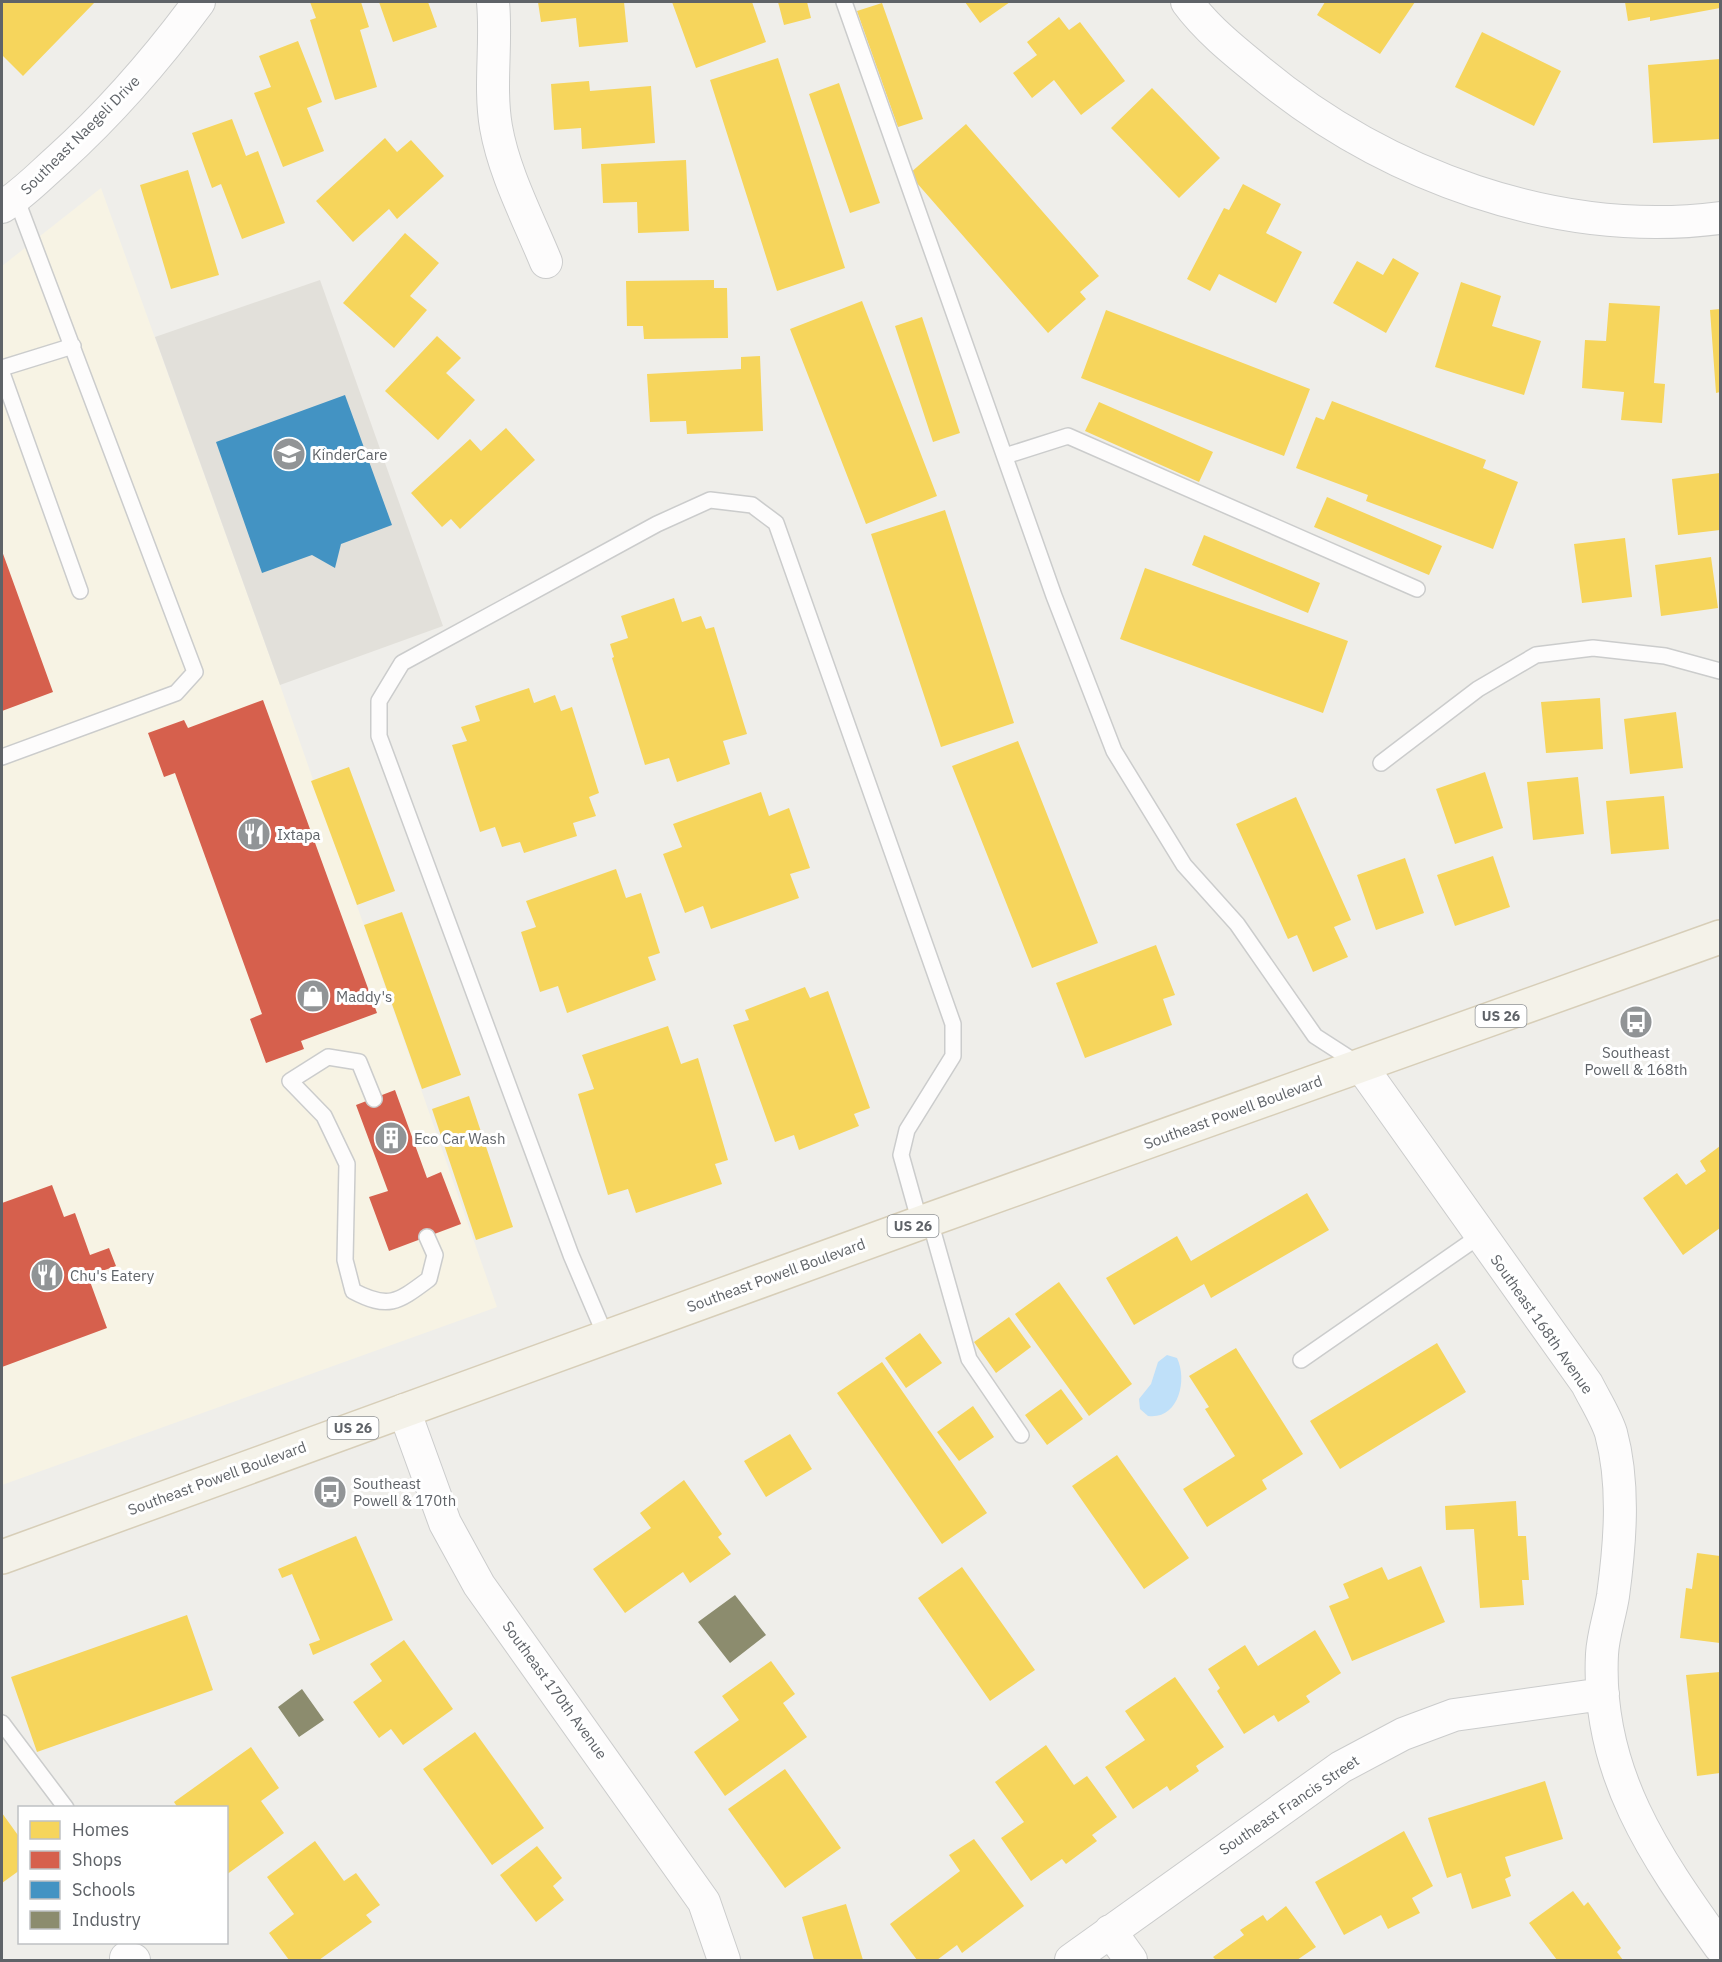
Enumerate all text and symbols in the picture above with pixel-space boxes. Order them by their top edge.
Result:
street label: Southeast Naegeli Drive [16,71,144,199]
school or university icon: KinderCare [271,436,307,472]
place label: KinderCare [312,445,387,464]
restaurant icon: Ixtapa [236,816,272,852]
place label: Ixtapa [277,825,321,844]
shop icon: Maddy's [295,978,331,1014]
place label: Maddy's [336,987,392,1006]
bus stop icon: Southeast Powell & 168th [1618,1004,1654,1040]
road number: US 26 [1476,1005,1526,1027]
place label: Southeast Powell & 168th [1584,1043,1688,1079]
street label: Southeast Powell Boulevard [1141,1071,1325,1153]
building icon: Eco Car Wash [373,1120,409,1156]
place label: Eco Car Wash [414,1129,505,1148]
road number: US 26 [888,1215,938,1237]
street label: Southeast Powell Boulevard [684,1234,868,1316]
street label: Southeast 168th Avenue [1487,1251,1597,1397]
restaurant icon: Chu's Eatery [29,1257,65,1293]
place label: Chu's Eatery [70,1266,155,1285]
road number: US 26 [328,1417,378,1439]
street label: Southeast Powell Boulevard [125,1437,309,1519]
bus stop icon: Southeast Powell & 170th [312,1474,348,1510]
place label: Southeast Powell & 170th [353,1474,456,1510]
street label: Southeast 170th Avenue [499,1617,611,1763]
street label: Southeast Francis Street [1215,1751,1363,1859]
legend [18,1806,228,1944]
text: Homes [72,1818,129,1841]
text: Shops [72,1848,122,1871]
text: Schools [72,1878,136,1901]
text: Industry [72,1908,141,1931]

